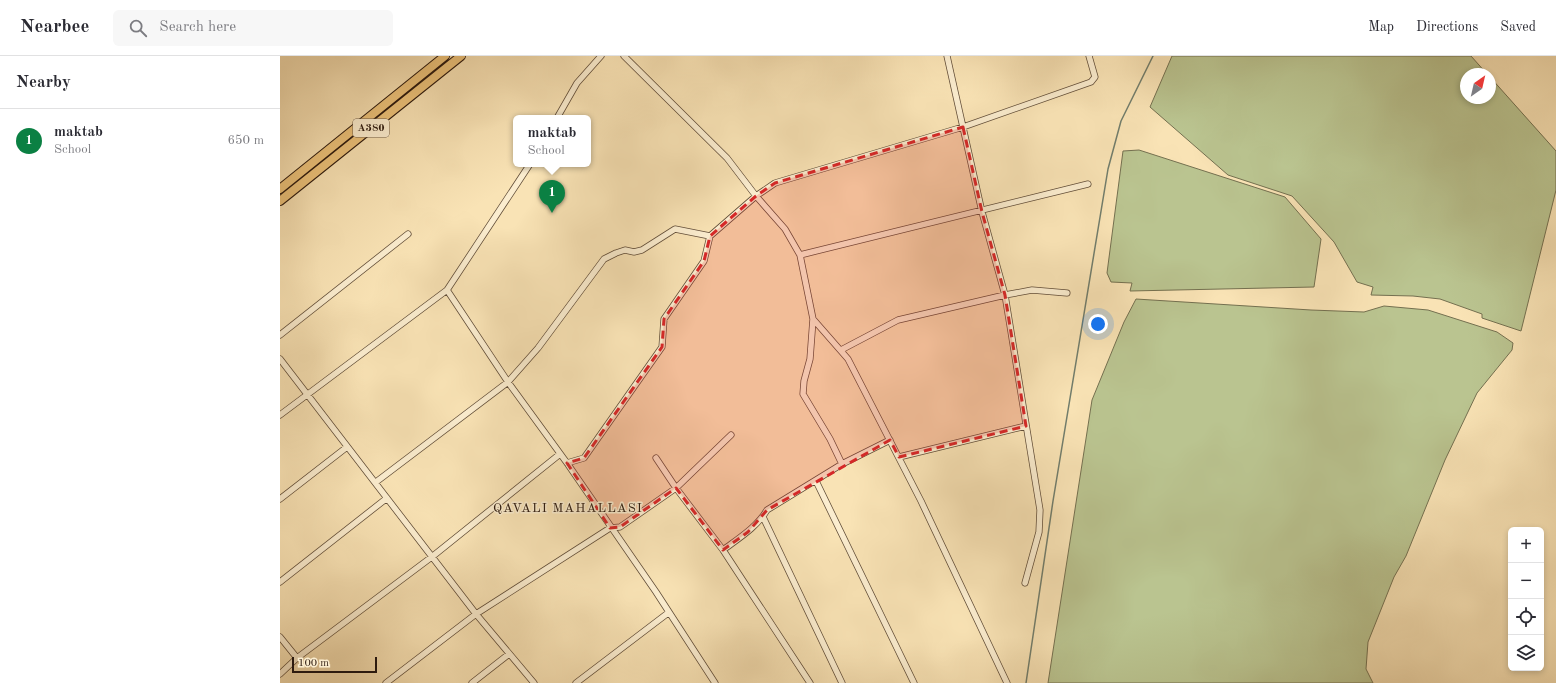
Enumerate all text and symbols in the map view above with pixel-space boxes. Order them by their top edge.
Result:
search box [113,10,393,46]
icon: search [127,17,149,39]
text: Nearbee [20,18,89,37]
text: Search here [159,20,236,35]
text: Map [1368,20,1394,34]
text: Directions [1416,20,1478,34]
text: Saved [1500,20,1536,34]
north arrow [1460,68,1496,104]
text: Nearby [16,74,71,91]
popup [513,115,591,167]
road number: A380 [353,119,389,137]
text: maktab [54,125,103,140]
text: maktab [527,126,577,141]
text: 1 [25,134,33,147]
text: 650 m [227,134,264,147]
text: School [54,143,91,156]
text: School [527,144,565,157]
pin: 1 [539,180,565,213]
your location [1088,314,1108,334]
district label: QAVALI MAHALLASI [493,502,643,515]
map controls [1508,527,1544,671]
button: + [1508,527,1544,563]
button: − [1508,563,1544,599]
button: locate [1508,599,1544,635]
button: layers [1508,635,1544,671]
scale bar [292,655,377,674]
text: 100 m [298,658,329,669]

